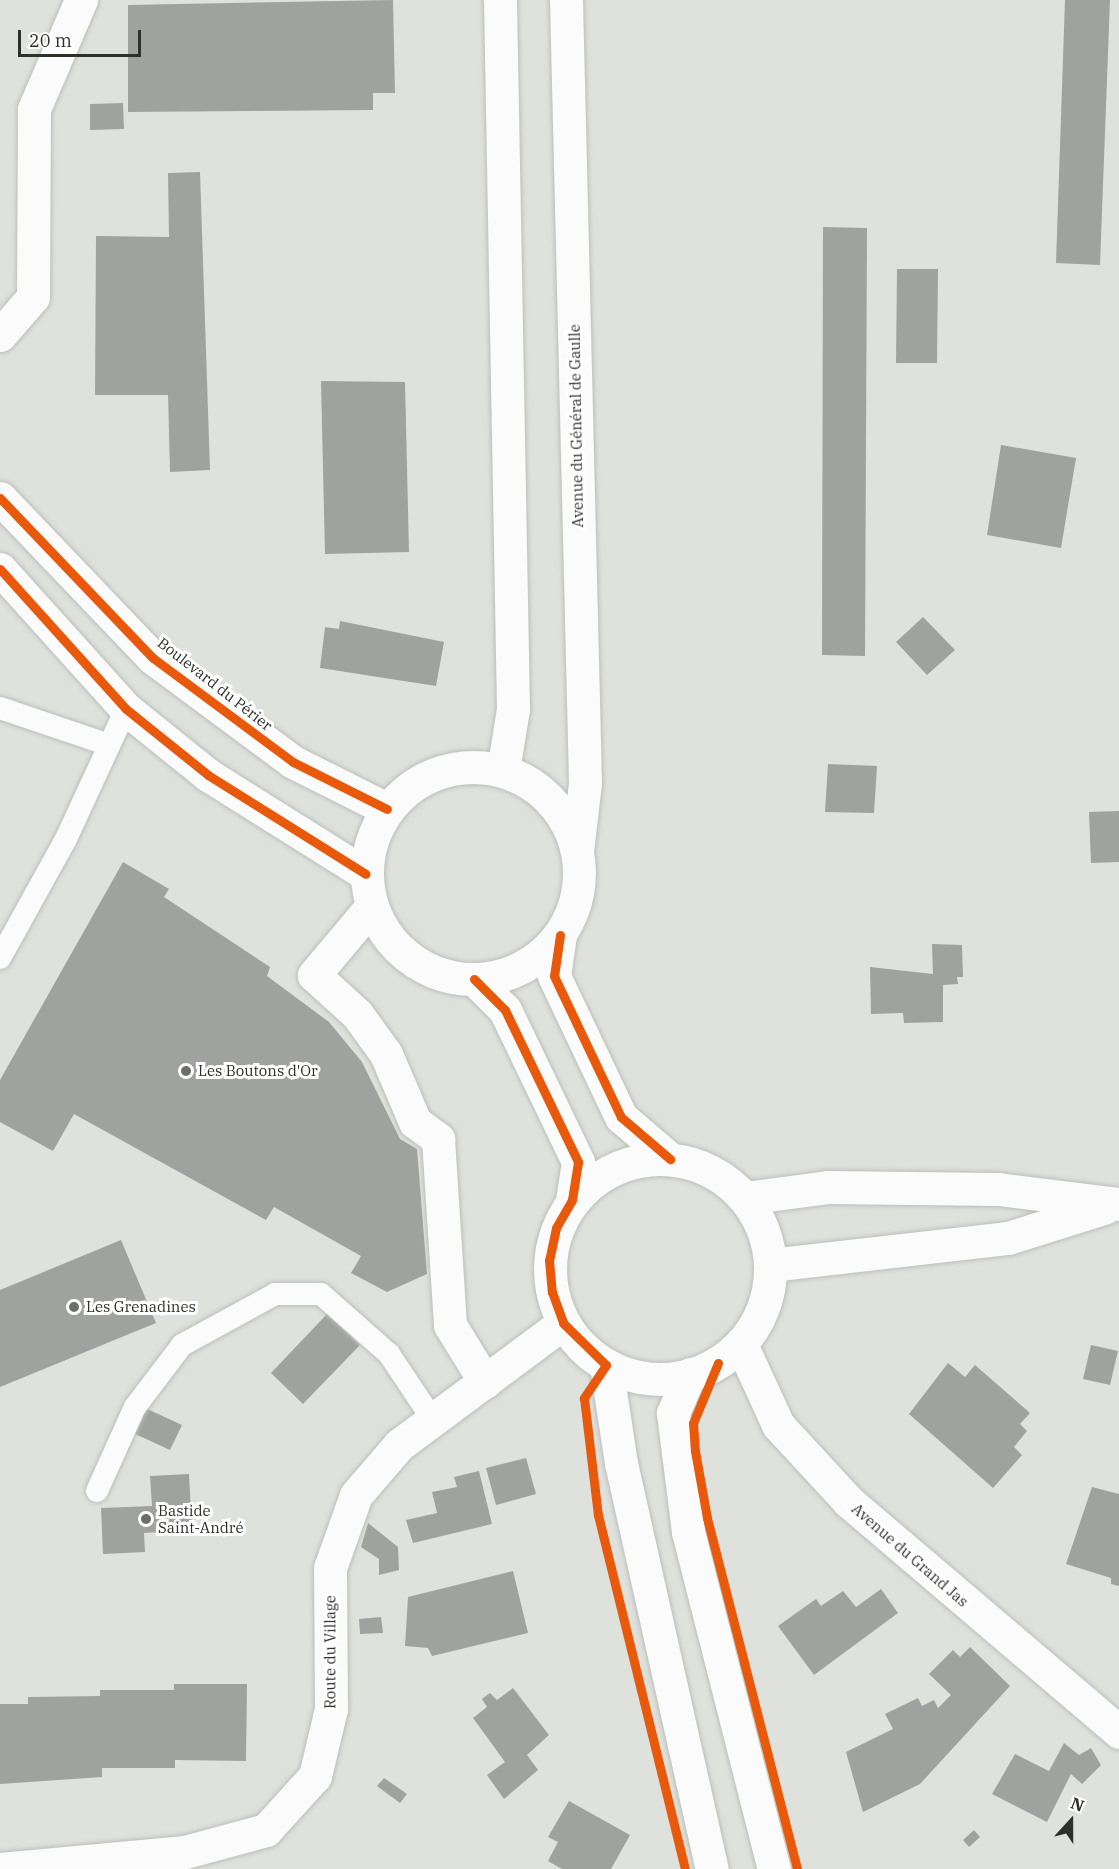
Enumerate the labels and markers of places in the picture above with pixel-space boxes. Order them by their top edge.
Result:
place label: Les Boutons d'Or [198,1062,318,1080]
marker: Les Boutons d'Or [179,1064,193,1078]
place label: Les Grenadines [86,1298,196,1316]
marker: Les Grenadines [67,1300,81,1314]
place label: Bastide Saint-André [158,1501,244,1536]
marker: Bastide Saint-André [139,1512,153,1526]

